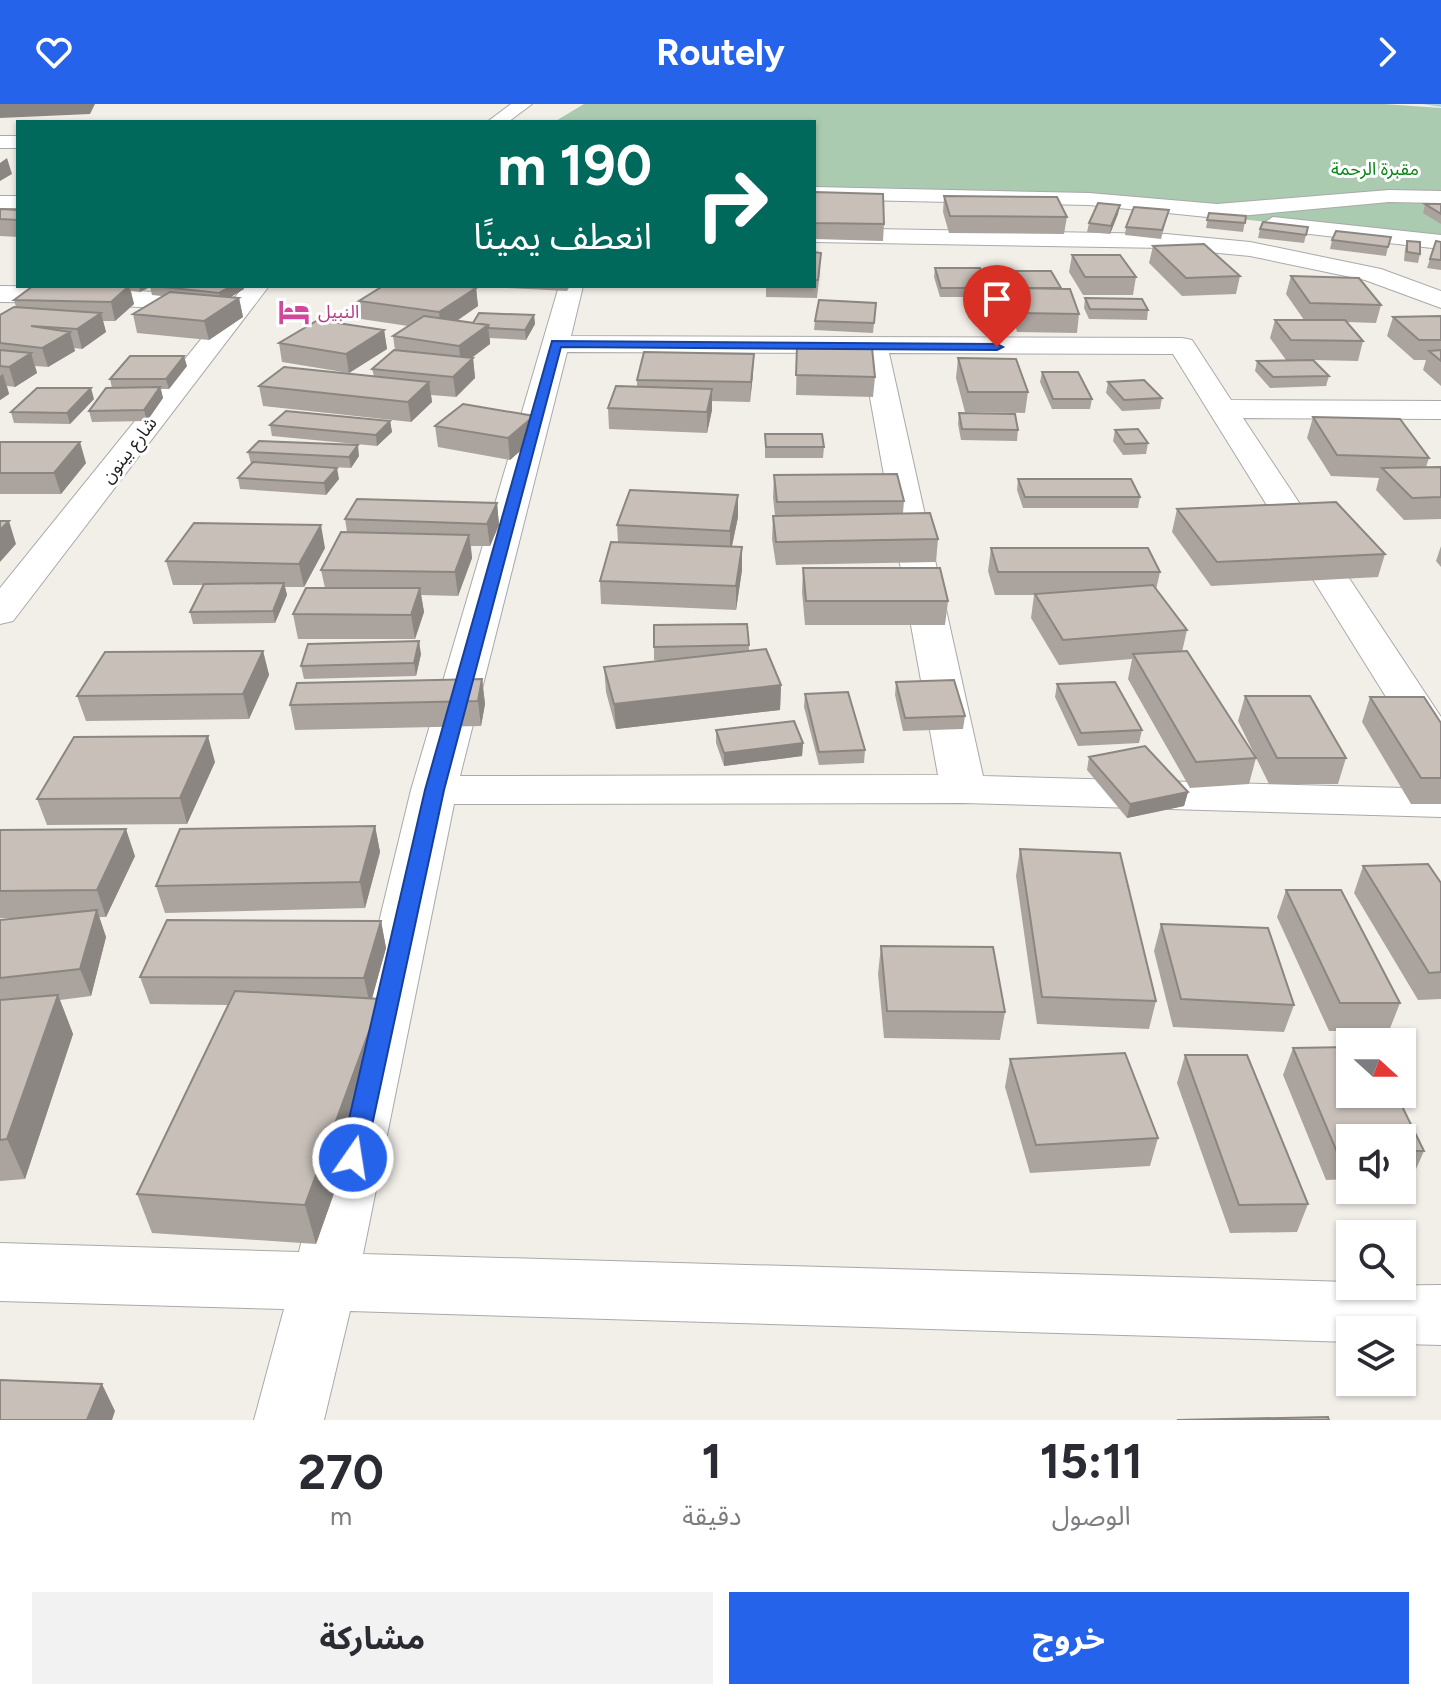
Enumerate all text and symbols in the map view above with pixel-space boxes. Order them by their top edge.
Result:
icon: heart [32,30,76,74]
icon: forward [1365,30,1409,74]
text: Routely [656,31,785,74]
text: 190 m [497,132,652,199]
icon: right [680,152,784,256]
park label: مقبرة الرحمة [1331,158,1419,180]
text: انعطف يمينًا [473,215,652,258]
pin [963,265,1031,347]
icon: arrive [975,277,1019,321]
hotel icon: النبيل [277,295,311,329]
place label: النبيل [318,301,359,323]
street label: شارع بينون [96,412,164,489]
north arrow [1336,1028,1416,1108]
map controls [1336,1028,1416,1396]
position arrow [311,1116,395,1200]
button: sound [1336,1124,1416,1204]
button: search [1336,1220,1416,1300]
button: layers [1336,1316,1416,1396]
text: 1 [702,1432,722,1490]
text: 15:11 [1040,1432,1143,1490]
text: 270 [298,1443,384,1501]
text: m [330,1500,352,1532]
text: دقيقة [682,1500,741,1532]
text: الوصول [1052,1500,1131,1532]
button: مشاركة [32,1592,713,1684]
button: خروج [729,1592,1409,1684]

